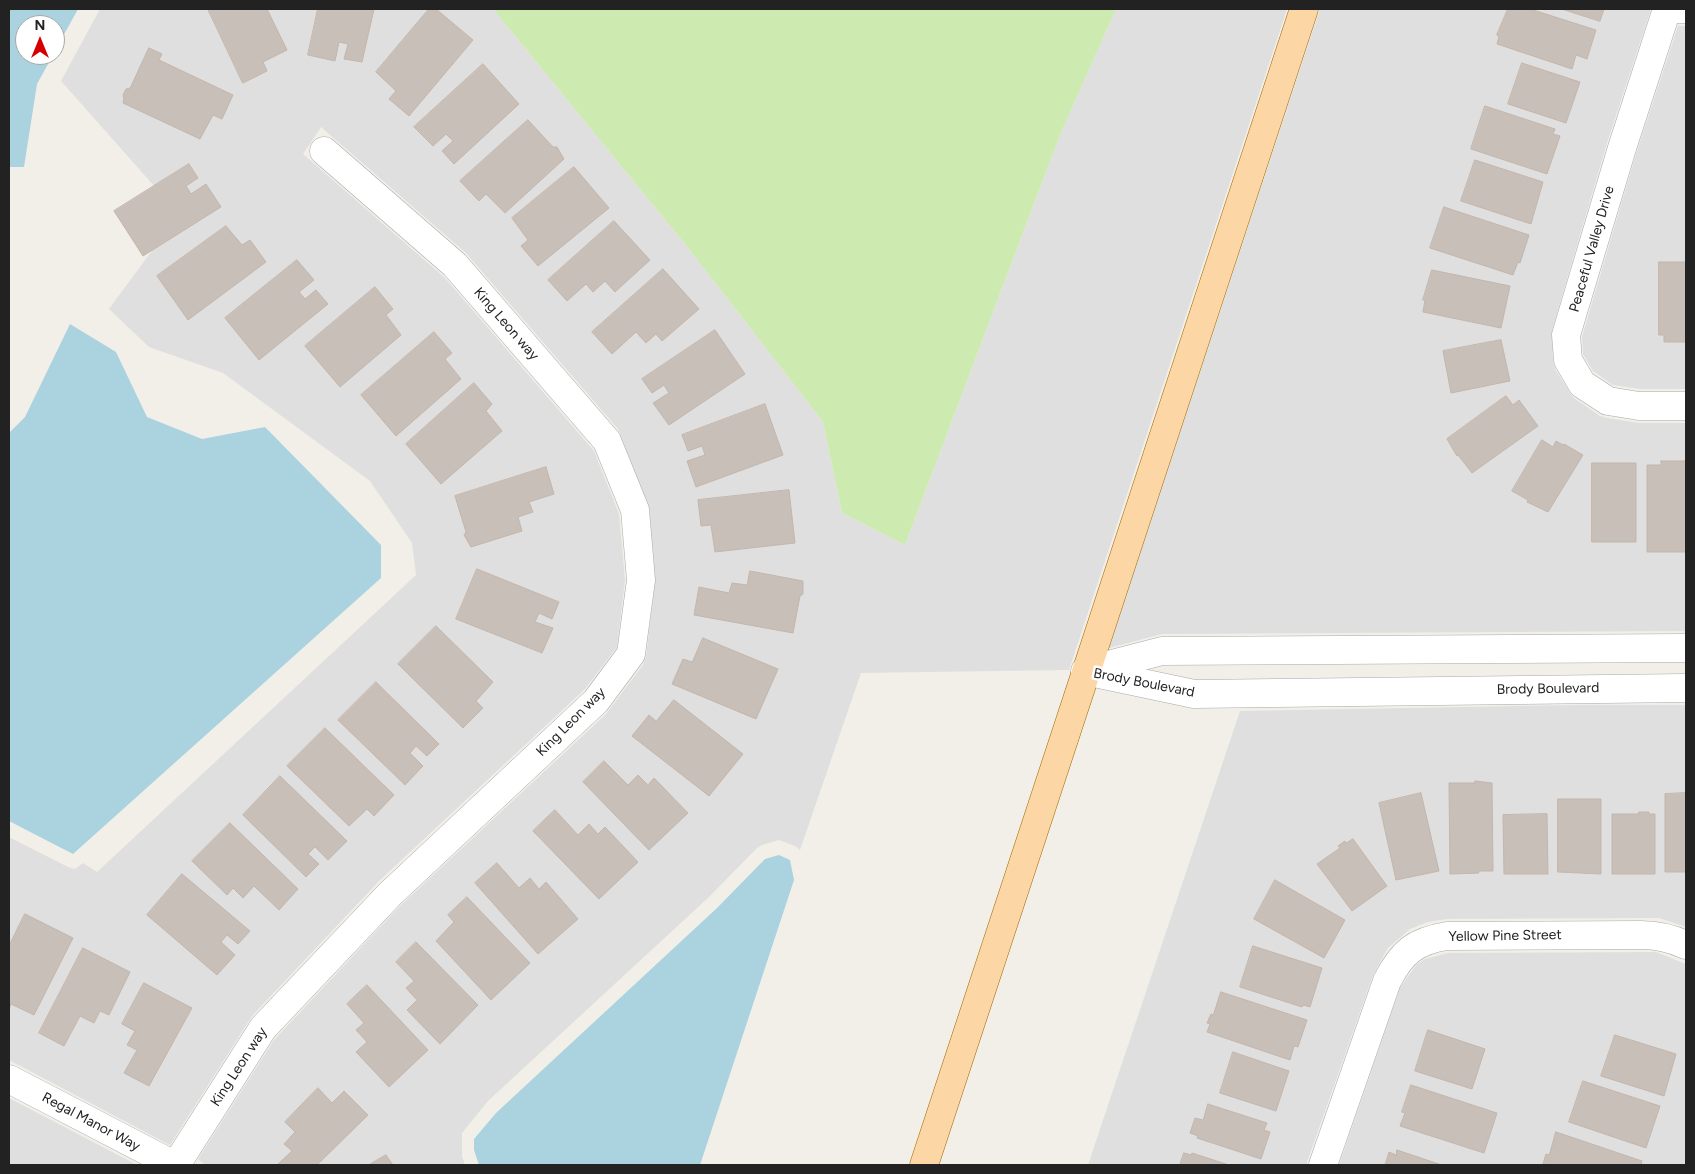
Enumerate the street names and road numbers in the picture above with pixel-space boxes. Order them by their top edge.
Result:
street label: Peaceful Valley Drive [1566,184,1618,314]
street label: King Leon way [470,284,542,364]
street label: Brody Boulevard [1092,665,1196,701]
street label: Brody Boulevard [1497,680,1599,698]
street label: King Leon way [533,684,609,760]
street label: Yellow Pine Street [1448,927,1562,945]
street label: King Leon way [207,1024,271,1110]
street label: Regal Manor Way [39,1089,143,1155]

